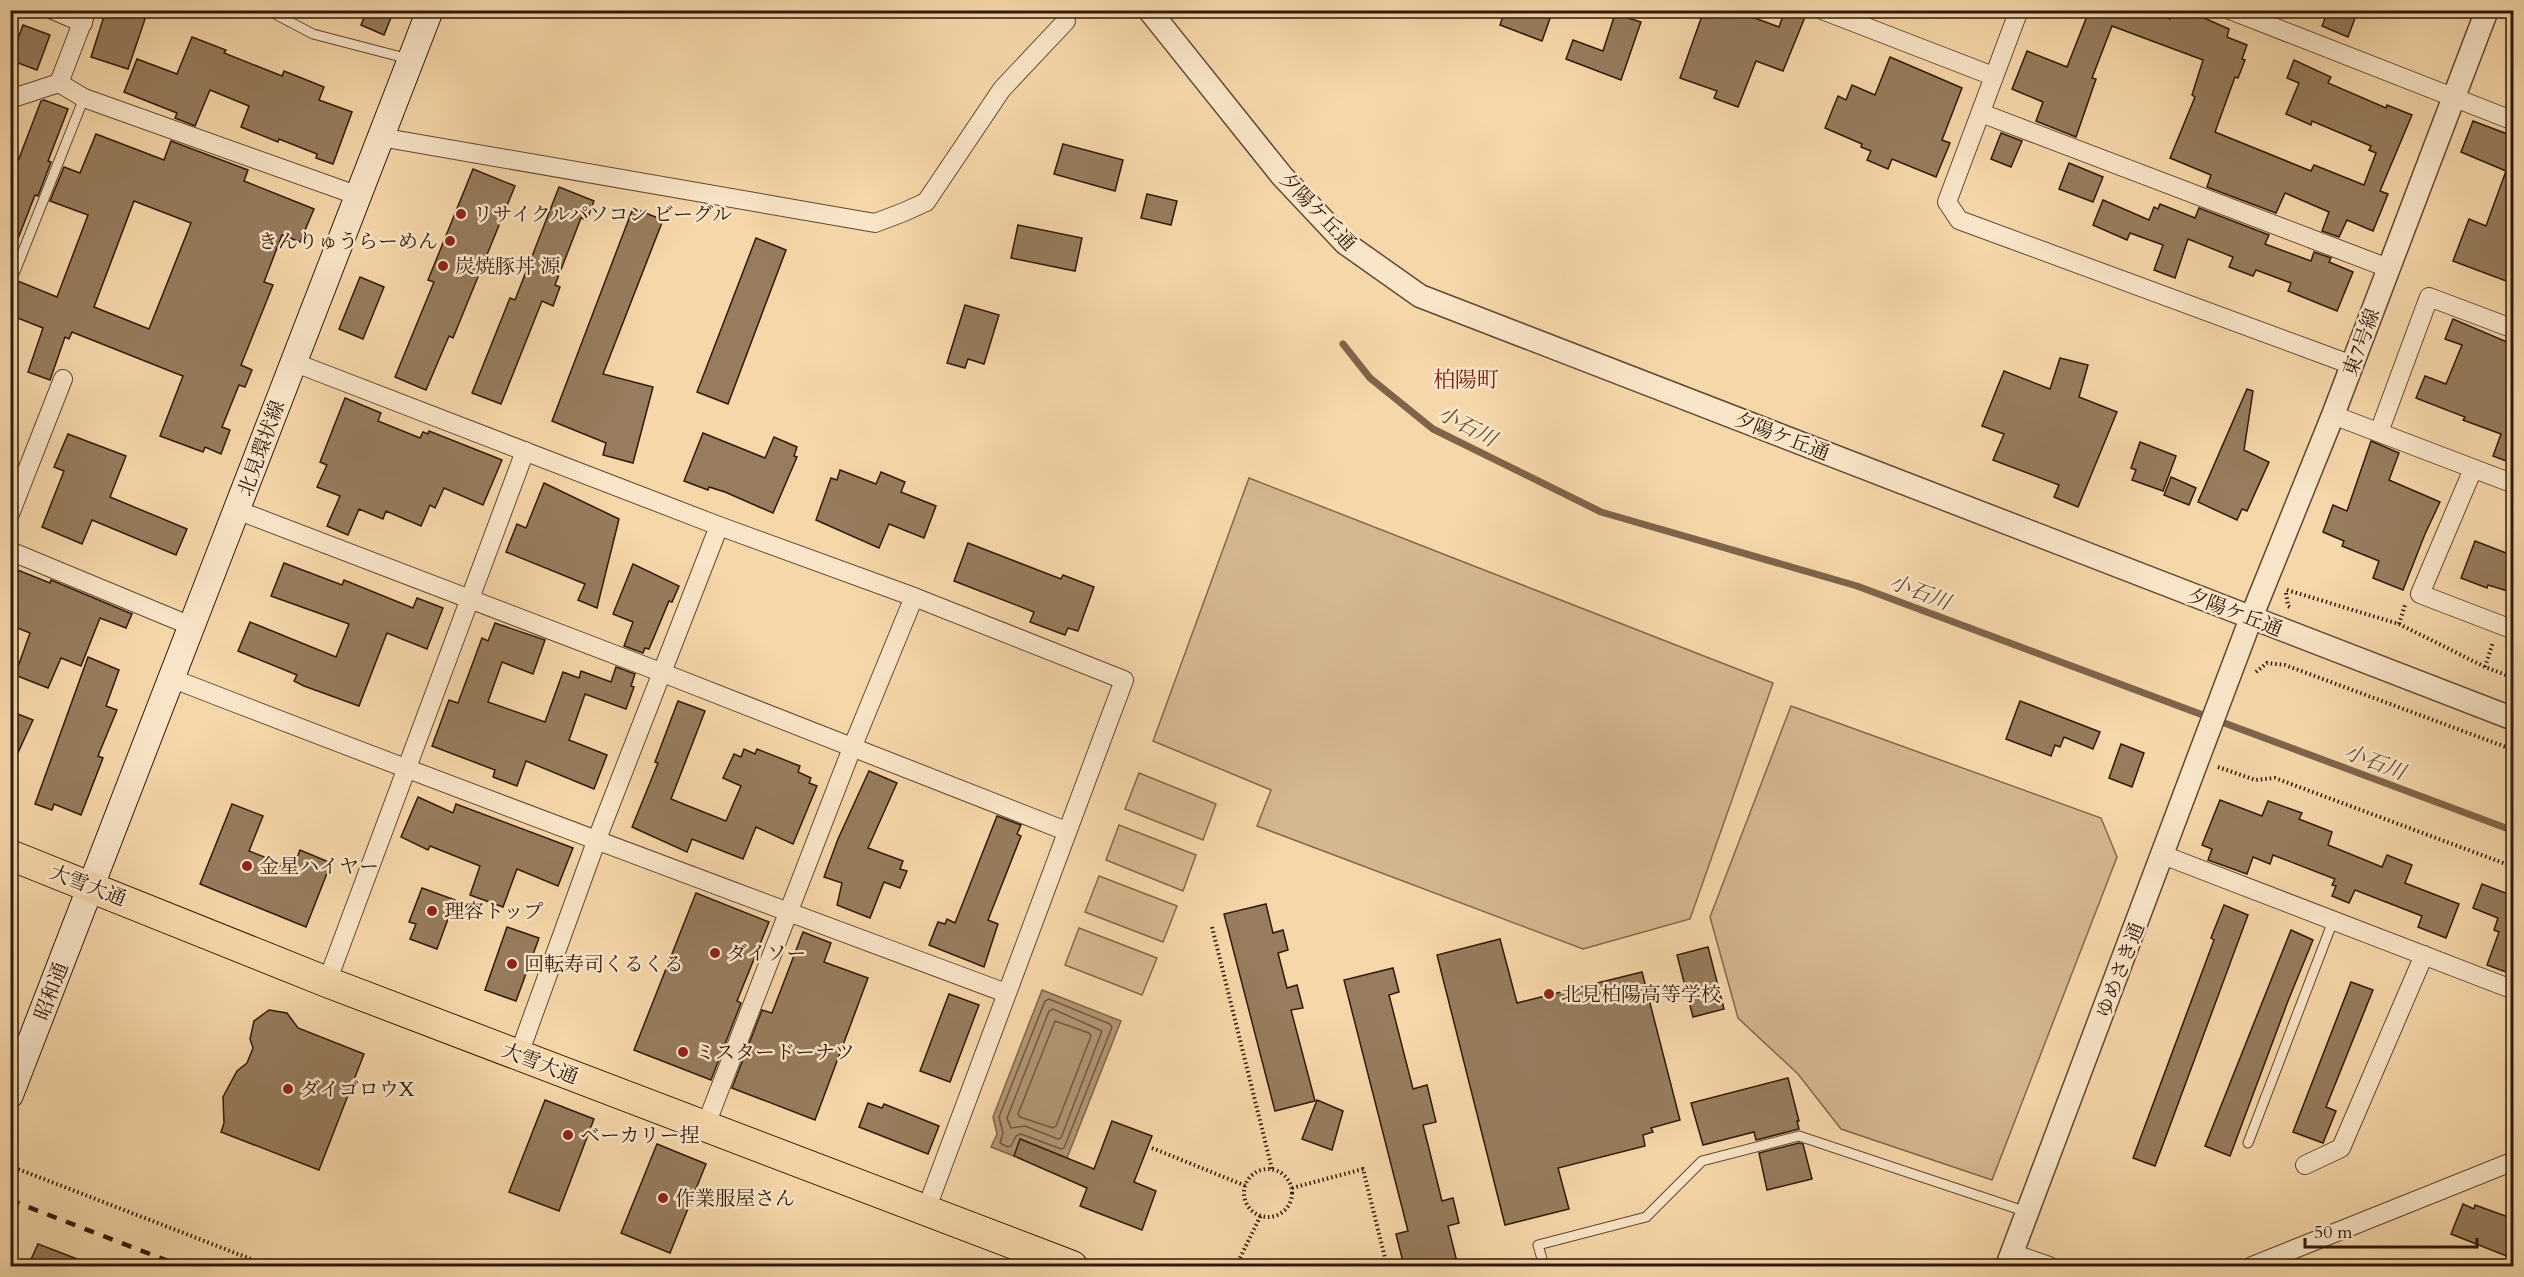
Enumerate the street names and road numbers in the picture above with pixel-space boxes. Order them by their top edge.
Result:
street label: 夕陽ケ丘通 [1273,166,1362,257]
street label: 東7号線 [2337,305,2386,380]
street label: 北見環状線 [232,397,291,500]
street label: 夕陽ケ丘通 [1730,406,1833,467]
street label: 夕陽ケ丘通 [2183,582,2286,643]
street label: 大雪大通 [46,859,130,912]
street label: ゆめさき通 [2090,919,2151,1022]
street label: 昭和通 [28,958,75,1024]
street label: 大雪大通 [498,1037,582,1090]

